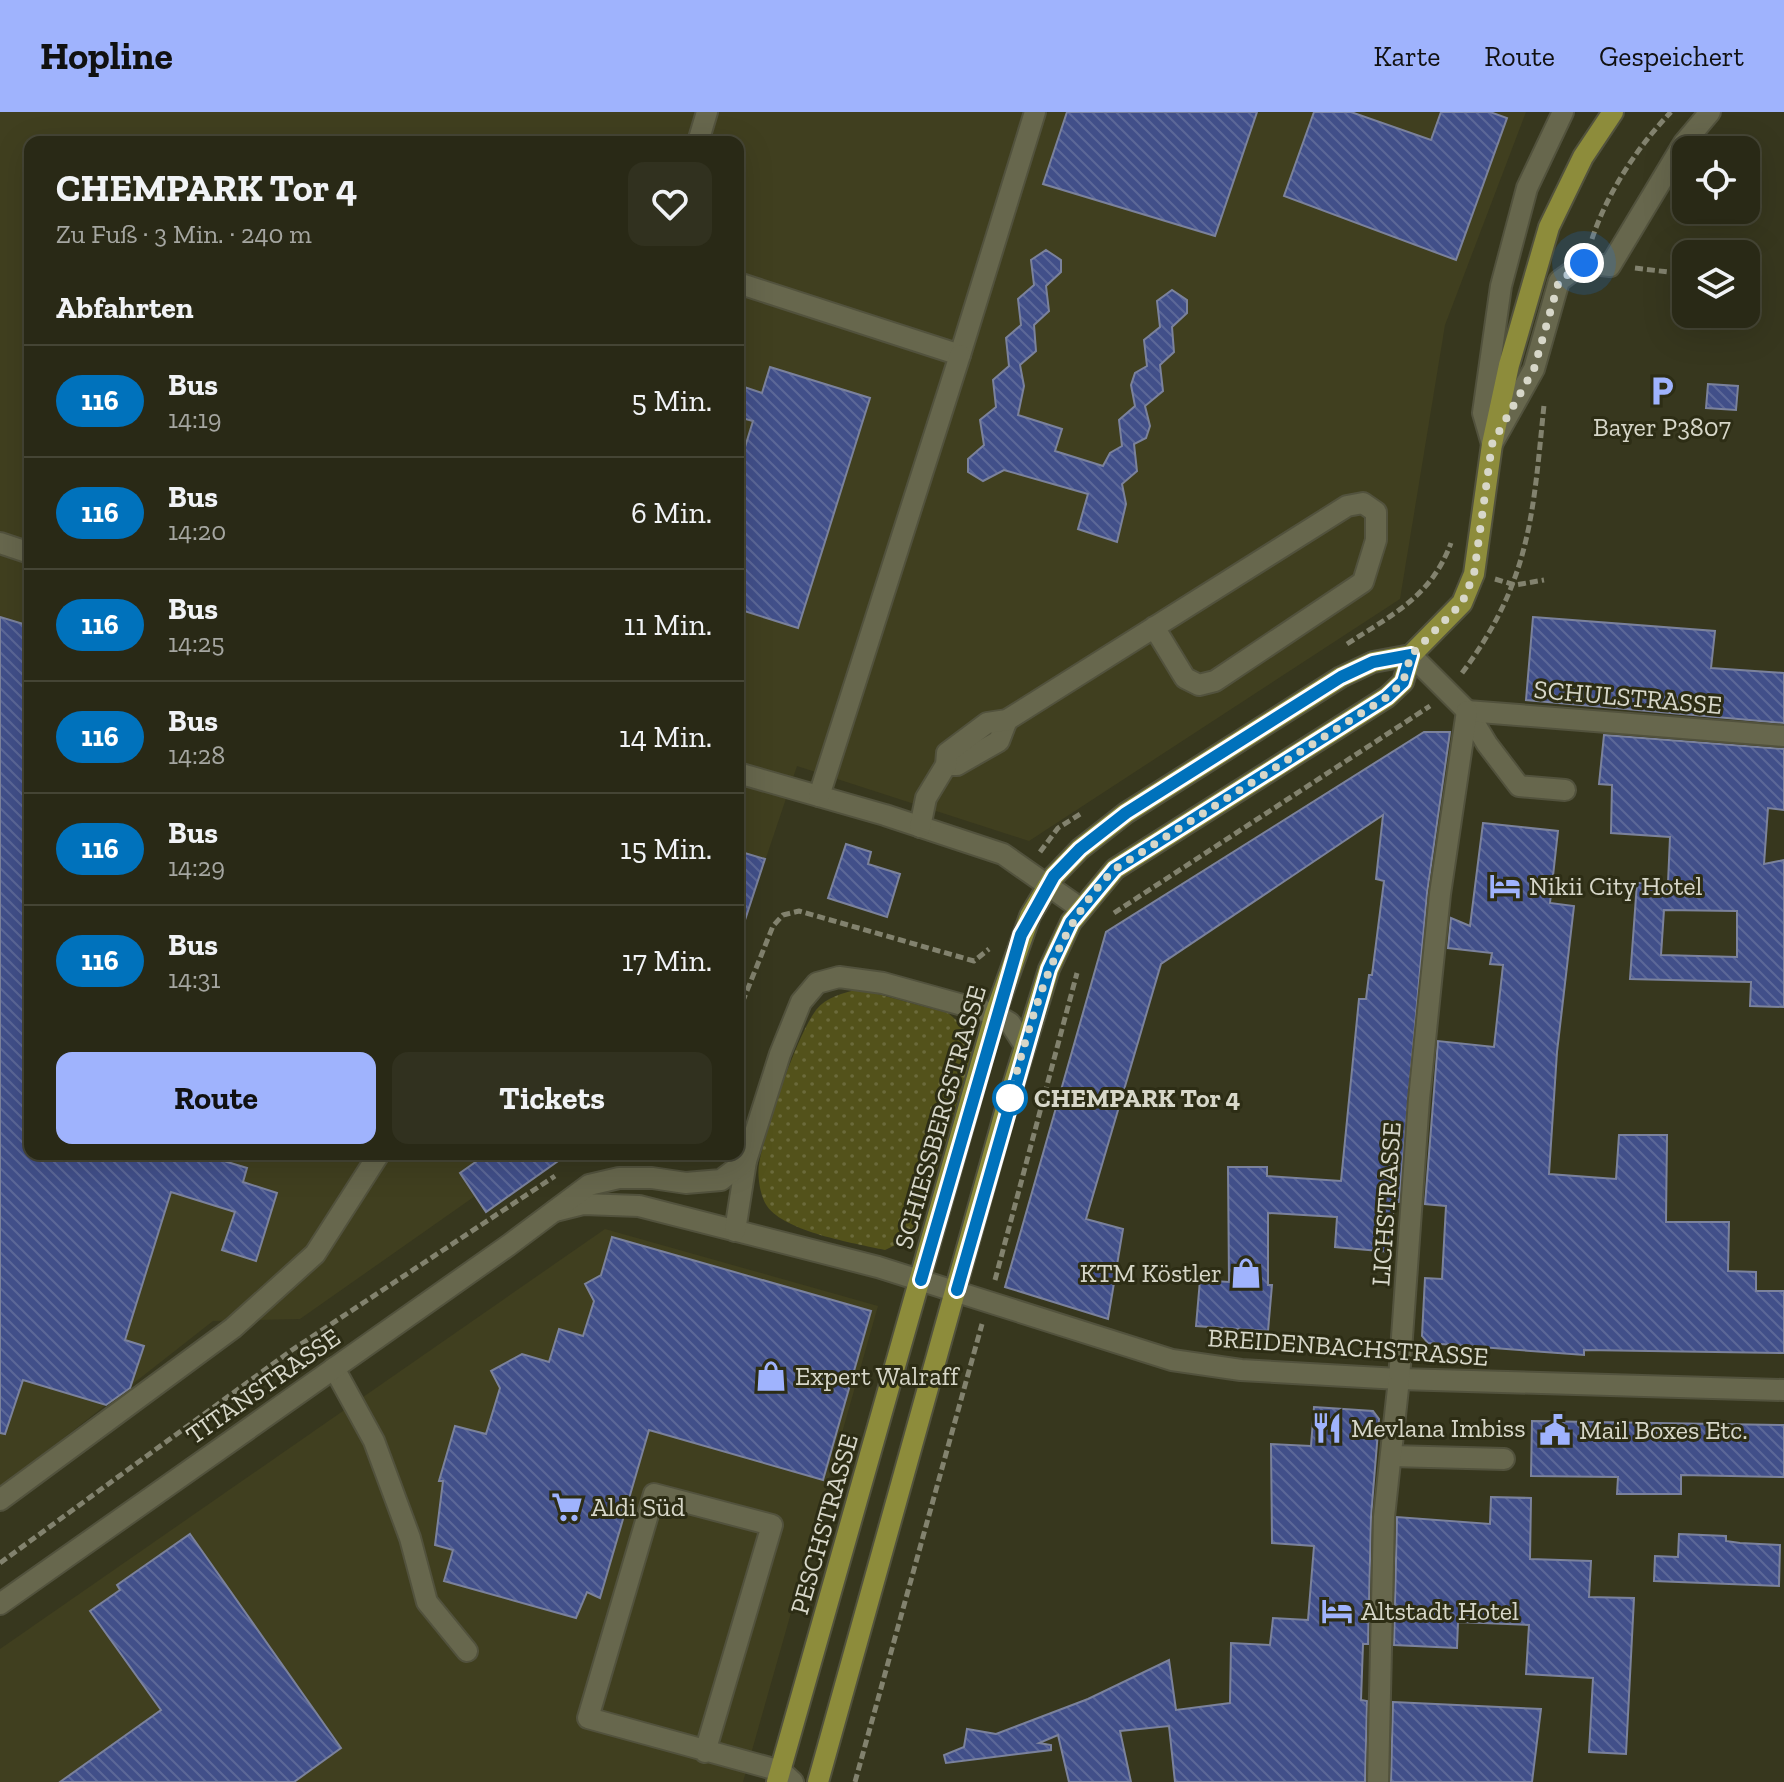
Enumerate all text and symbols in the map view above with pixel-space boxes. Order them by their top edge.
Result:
text: Hopline [40,33,173,79]
text: Karte [1374,40,1440,73]
text: Route [1484,40,1555,73]
text: Gespeichert [1599,40,1744,73]
map controls [1672,136,1760,328]
button: locate [1672,136,1760,224]
button: heart [628,162,712,246]
text: CHEMPARK Tor 4 [56,165,357,211]
text: Zu Fuß · 3 Min. · 240 m [56,218,312,250]
button: layers [1672,240,1760,328]
your location [1564,243,1604,283]
text: Abfahrten [56,290,194,326]
text: Bus [168,367,218,403]
parking icon: Bayer P3807 [1645,374,1679,408]
text: 5 Min. [631,383,712,419]
text: 116 [81,384,119,417]
text: 14:19 [168,403,222,435]
place label: Bayer P3807 [1593,411,1731,443]
text: Bus [168,479,218,515]
text: 6 Min. [631,495,712,531]
text: 116 [81,496,119,529]
text: 14:20 [168,515,226,547]
text: Bus [168,591,218,627]
text: 11 Min. [624,607,712,643]
text: 116 [81,608,119,641]
text: 14:25 [168,627,225,659]
street label: SCHULSTRASSE [1532,673,1724,721]
text: Bus [168,703,218,739]
text: 14 Min. [619,719,712,755]
text: 116 [81,720,119,753]
text: 14:28 [168,739,225,771]
text: Bus [168,815,218,851]
text: 15 Min. [620,831,712,867]
text: 116 [81,832,119,865]
text: 14:29 [168,851,225,883]
hotel icon: Nikii City Hotel [1488,869,1522,903]
place label: Nikii City Hotel [1529,870,1703,902]
text: Bus [168,927,218,963]
text: 17 Min. [622,943,712,979]
text: 116 [81,944,119,977]
text: 14:31 [168,963,221,995]
street label: SCHIESSBERGSTRASSE [887,982,993,1252]
button: Route [56,1052,376,1144]
button: Tickets [392,1052,712,1144]
marker: CHEMPARK Tor 4 [993,1081,1027,1115]
place label: CHEMPARK Tor 4 [1034,1082,1240,1114]
street label: LICHSTRASSE [1364,1121,1408,1287]
shop icon: KTM Köstler [1229,1256,1263,1290]
place label: KTM Köstler [1080,1257,1222,1289]
street label: TITANSTRASSE [180,1321,346,1451]
street label: BREIDENBACHSTRASSE [1206,1321,1490,1373]
shop icon: Expert Walraff [754,1359,788,1393]
place label: Expert Walraff [795,1360,960,1392]
restaurant icon: Mevlana Imbiss [1310,1411,1344,1445]
place label: Mevlana Imbiss [1351,1412,1526,1444]
public building icon: Mail Boxes Etc. [1538,1413,1572,1447]
place label: Mail Boxes Etc. [1579,1414,1748,1446]
street label: PESCHSTRASSE [783,1430,865,1618]
supermarket icon: Aldi Süd [550,1490,584,1524]
place label: Aldi Süd [591,1491,685,1523]
hotel icon: Altstadt Hotel [1320,1594,1354,1628]
place label: Altstadt Hotel [1361,1595,1519,1627]

